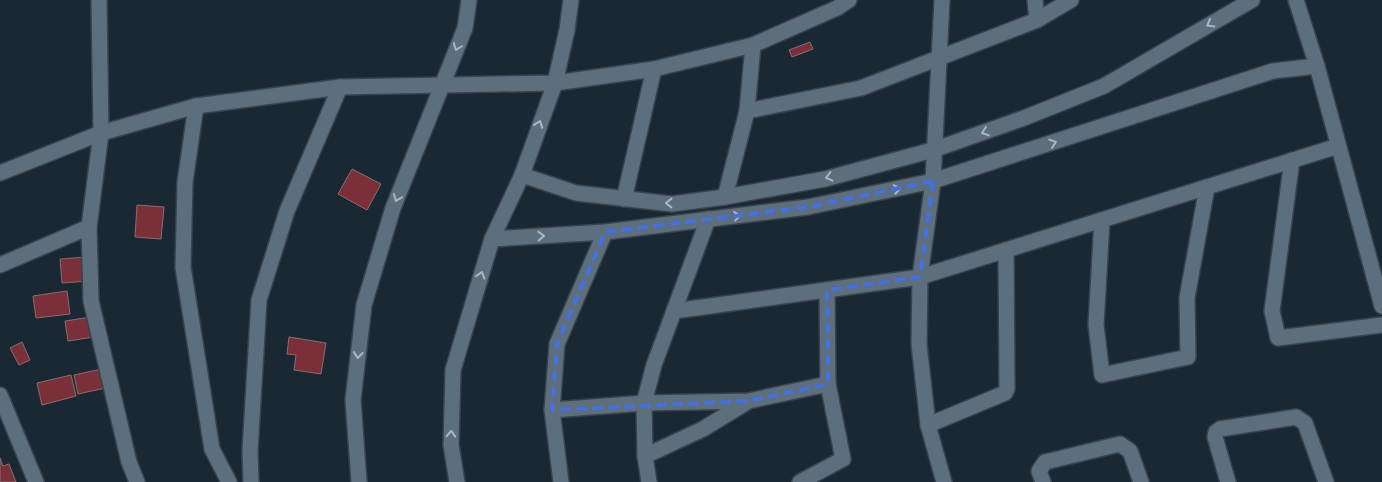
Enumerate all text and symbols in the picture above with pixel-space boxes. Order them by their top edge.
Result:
one-way arrow [1206,18,1215,28]
one-way arrow [453,42,463,51]
one-way arrow [533,120,543,129]
one-way arrow [981,126,990,136]
one-way arrow [1048,138,1057,148]
one-way arrow [825,171,834,182]
one-way arrow [893,184,902,194]
one-way arrow [393,193,404,202]
one-way arrow [665,198,672,208]
one-way arrow [733,211,742,221]
one-way arrow [537,230,545,241]
one-way arrow [475,272,485,280]
one-way arrow [353,352,364,360]
one-way arrow [446,430,456,438]

